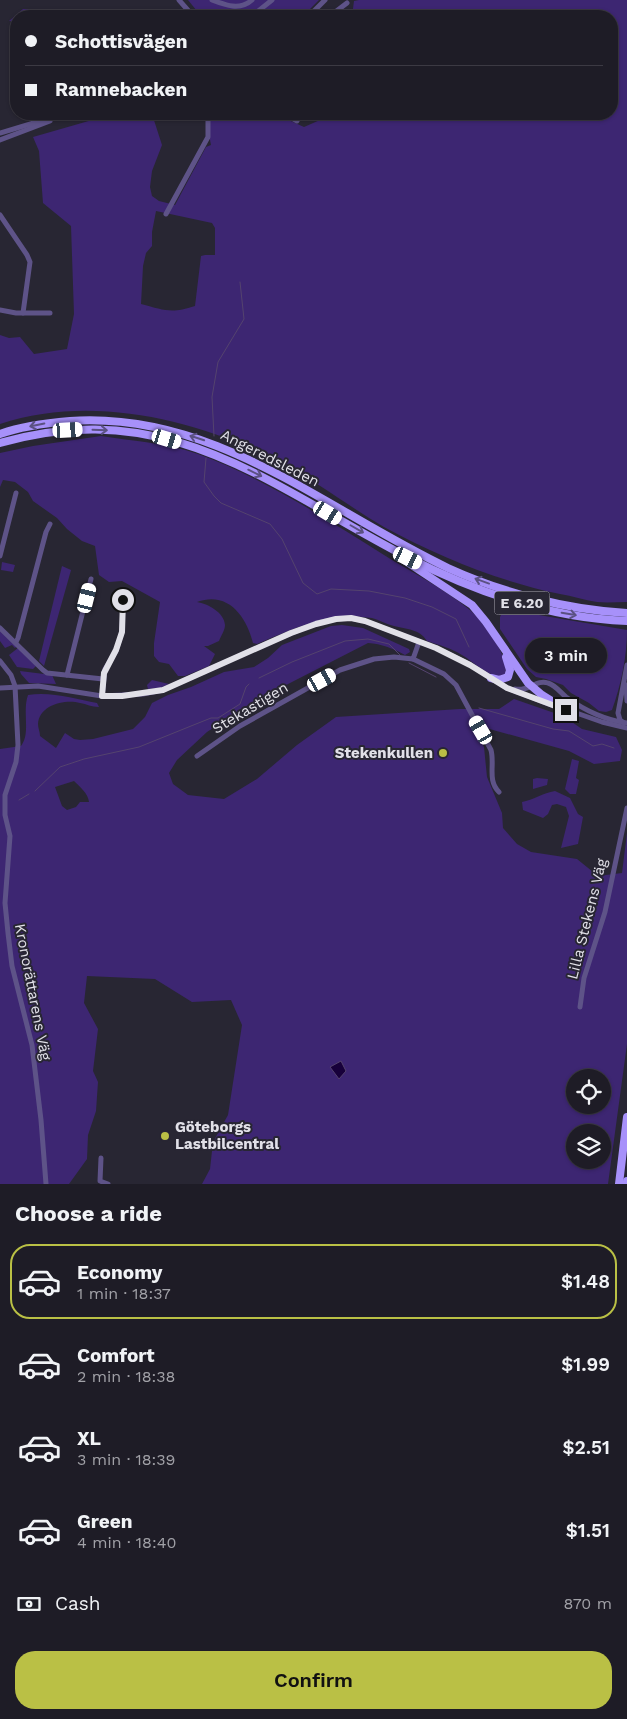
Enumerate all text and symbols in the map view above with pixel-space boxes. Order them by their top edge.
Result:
text: Schottisvägen [55,30,188,53]
text: Ramnebacken [55,78,187,101]
one-way arrow [29,421,45,430]
car [52,422,83,438]
one-way arrow [92,425,108,434]
street label: Angeredsleden [218,425,322,491]
car [150,427,183,451]
one-way arrow [189,433,205,442]
one-way arrow [247,469,262,478]
car [311,499,344,527]
one-way arrow [349,525,363,535]
car [391,545,424,571]
one-way arrow [475,576,491,585]
car [76,582,97,614]
route start [112,589,134,611]
road number: E 6.20 [494,592,550,614]
one-way arrow [560,609,576,619]
callout: 3 min [525,638,607,672]
text: 3 min [544,646,588,665]
car [305,666,338,694]
street label: Stekastigen [209,678,291,738]
route end [555,699,577,721]
car [467,713,494,747]
place label: Stekenkullen [335,744,433,762]
marker: Stekenkullen [437,747,449,759]
street label: Lilla Stekens Väg [563,857,611,981]
street label: Kronorättarens Väg [11,922,55,1062]
map controls [566,1069,611,1169]
button: locate [566,1069,611,1114]
place label: Göteborgs Lastbilcentral [175,1118,279,1153]
button: layers [566,1124,611,1169]
marker: Göteborgs Lastbilcentral [159,1130,171,1142]
text: Choose a ride [15,1201,162,1226]
icon: car [17,1259,62,1304]
text: Economy [77,1261,162,1284]
text: $1.48 [561,1270,610,1293]
text: 1 min · 18:37 [77,1284,171,1303]
icon: car [17,1342,62,1387]
text: Comfort [77,1344,155,1367]
text: $1.99 [561,1353,610,1376]
text: 2 min · 18:38 [77,1367,175,1386]
icon: car [17,1425,62,1470]
text: XL [77,1427,101,1450]
text: $2.51 [562,1436,610,1459]
text: 3 min · 18:39 [77,1450,175,1469]
icon: car [17,1508,62,1553]
text: Green [77,1510,133,1533]
text: $1.51 [566,1519,610,1542]
text: 4 min · 18:40 [77,1533,176,1552]
icon: cash [15,1590,43,1618]
text: Cash [55,1592,101,1615]
text: 870 m [563,1594,612,1613]
button: Confirm [15,1651,612,1709]

